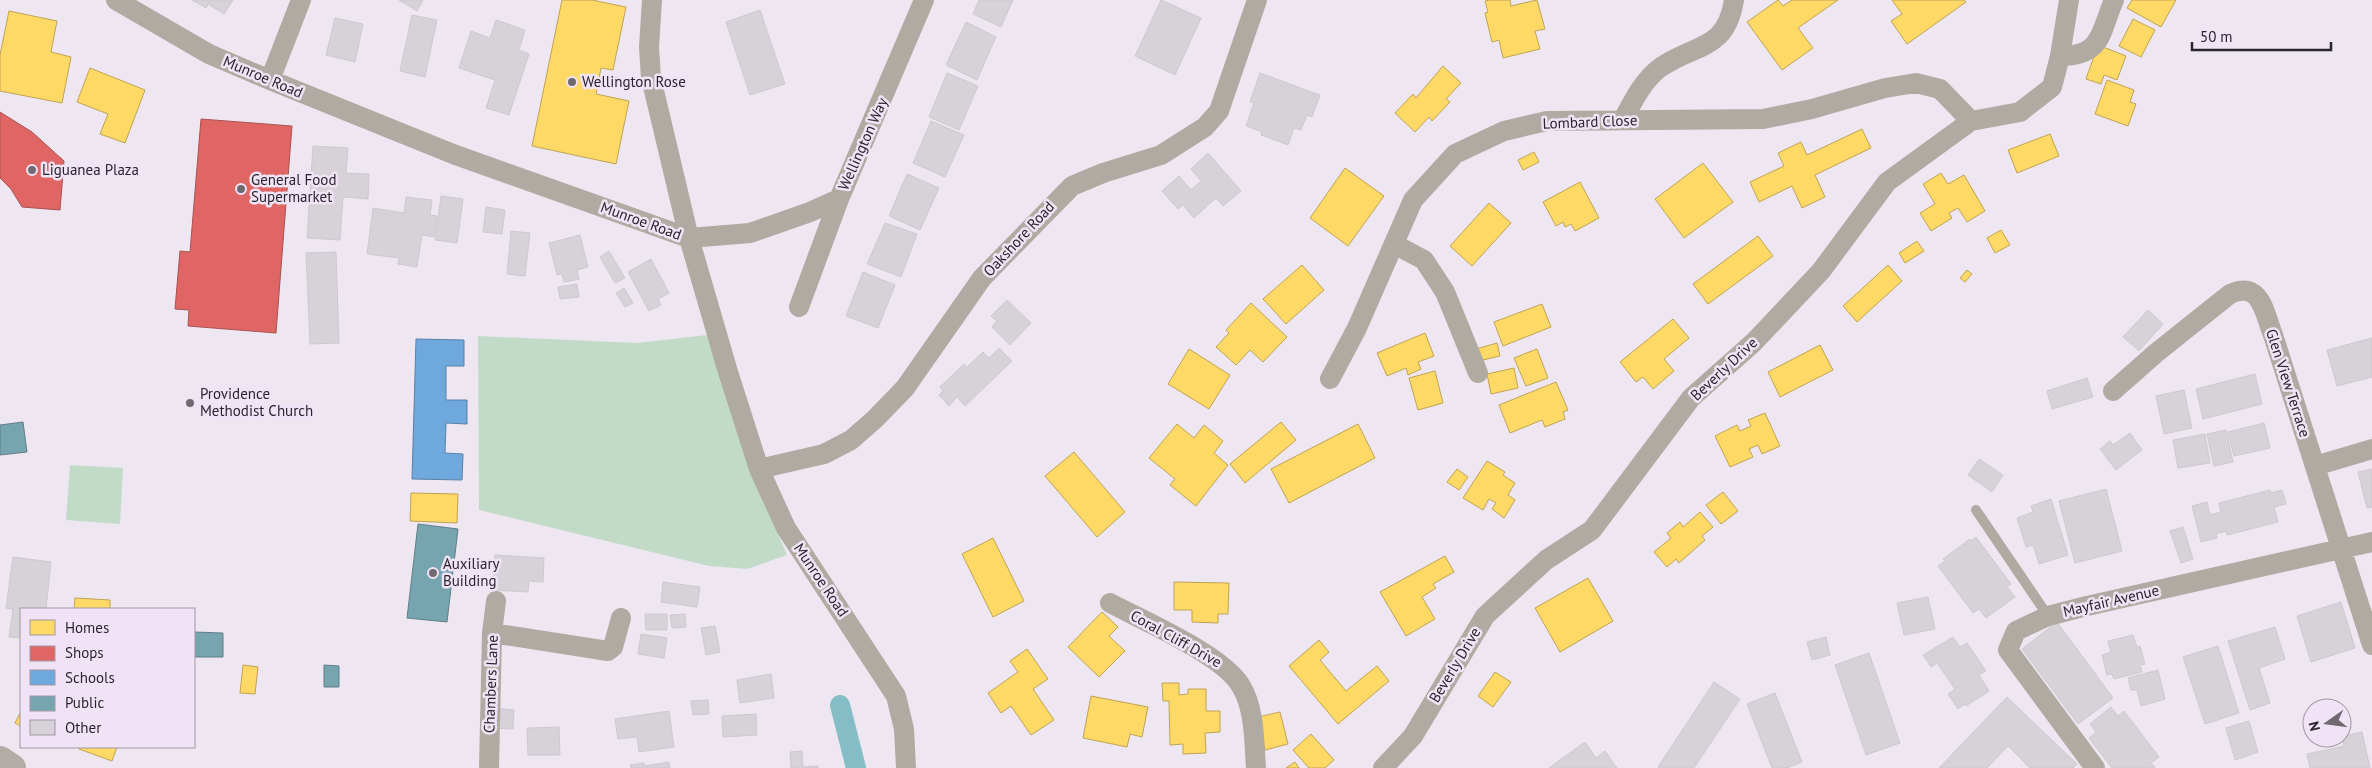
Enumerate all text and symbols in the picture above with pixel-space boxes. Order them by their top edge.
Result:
scale bar [2192,20,2331,52]
text: 50 m [2200,27,2233,46]
street label: Munroe Road [221,51,306,102]
place label: Wellington Rose [582,72,686,91]
marker: Wellington Rose [566,76,578,88]
street label: Wellington Way [834,94,891,193]
street label: Lombard Close [1542,110,1638,133]
place label: Liguanea Plaza [42,160,139,179]
marker: Liguanea Plaza [26,164,38,176]
place label: General Food Supermarket [251,170,336,206]
marker: General Food Supermarket [235,183,247,195]
street label: Munroe Road [598,197,684,244]
street label: Oakshore Road [979,197,1058,280]
street label: Glen View Terrace [2262,326,2315,439]
street label: Beverly Drive [1686,333,1761,404]
place label: Providence Methodist Church [200,384,313,420]
marker: Providence Methodist Church [184,397,196,409]
street label: Munroe Road [790,539,853,620]
place label: Auxiliary Building [443,554,500,590]
marker: Auxiliary Building [427,567,439,579]
street label: Mayfair Avenue [2061,580,2161,621]
street label: Coral Cliff Drive [1127,606,1225,671]
legend [20,608,195,748]
text: Homes [65,618,109,637]
street label: Beverly Drive [1425,624,1484,706]
street label: Chambers Lane [479,635,502,733]
text: Shops [65,643,104,662]
text: Schools [65,668,115,687]
text: Public [65,693,104,712]
north arrow [2302,698,2352,748]
text: Other [65,718,101,737]
text: N [2305,720,2324,733]

